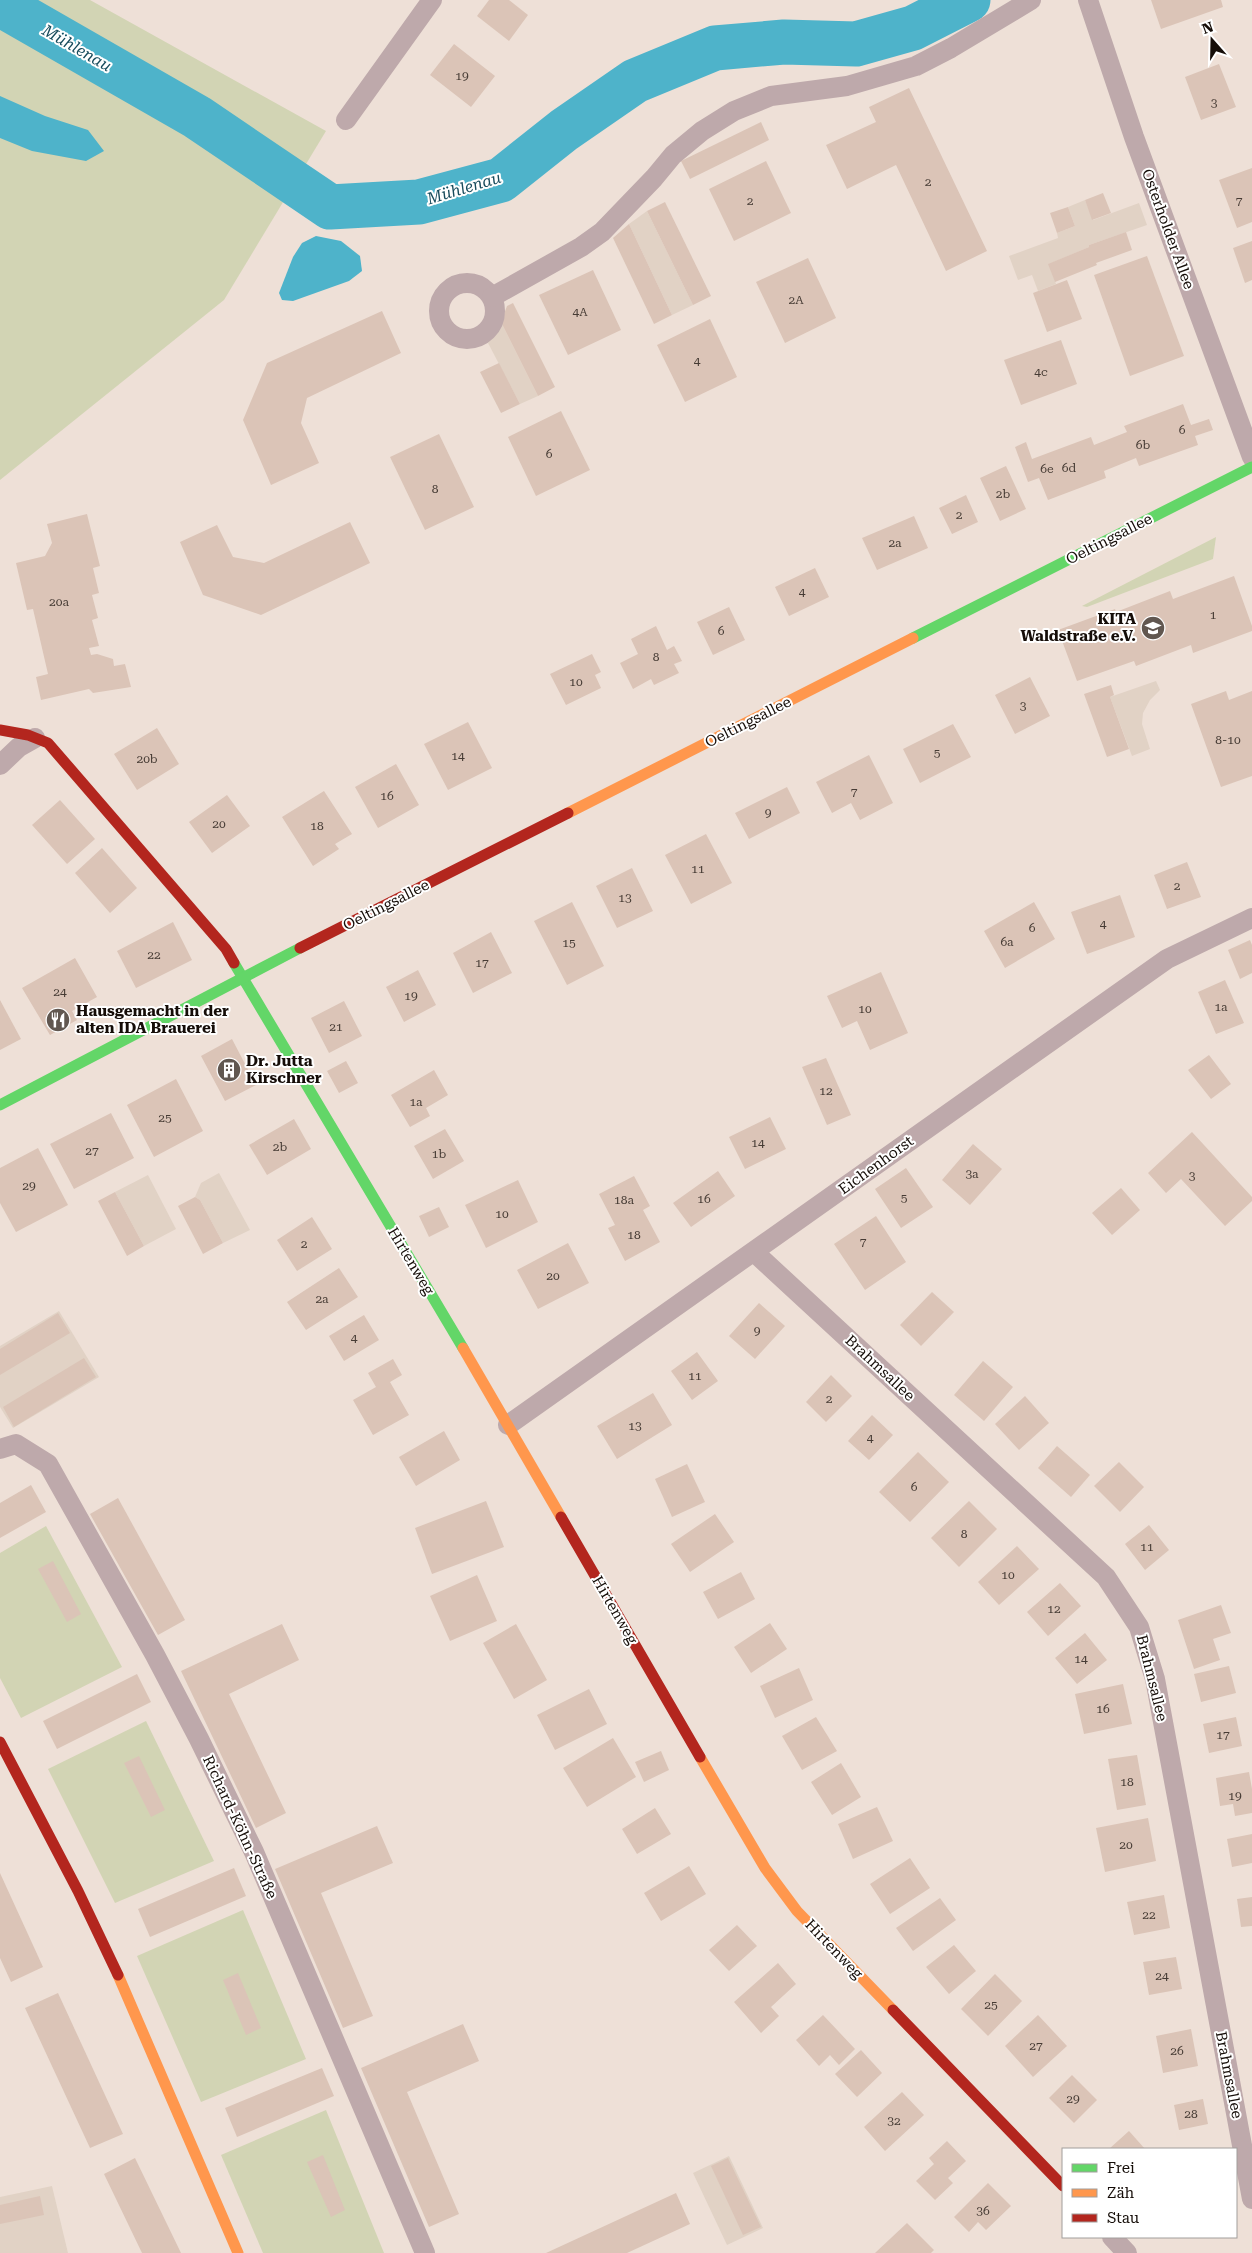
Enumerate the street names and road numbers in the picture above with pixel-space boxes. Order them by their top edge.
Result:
street label: Osterholder Allee [1138,166,1198,292]
street label: Oeltingsallee [1063,510,1155,568]
street label: Oeltingsallee [702,693,794,751]
street label: Oeltingsallee [340,876,432,934]
street label: Eichenhorst [835,1132,917,1198]
street label: Hirtenweg [384,1224,438,1298]
street label: Brahmsallee [841,1331,919,1405]
street label: Hirtenweg [588,1573,642,1648]
street label: Brahmsallee [1133,1633,1171,1723]
street label: Richard-Köhn-Straße [199,1752,281,1902]
street label: Hirtenweg [801,1916,867,1983]
street label: Brahmsallee [1212,2030,1246,2120]

